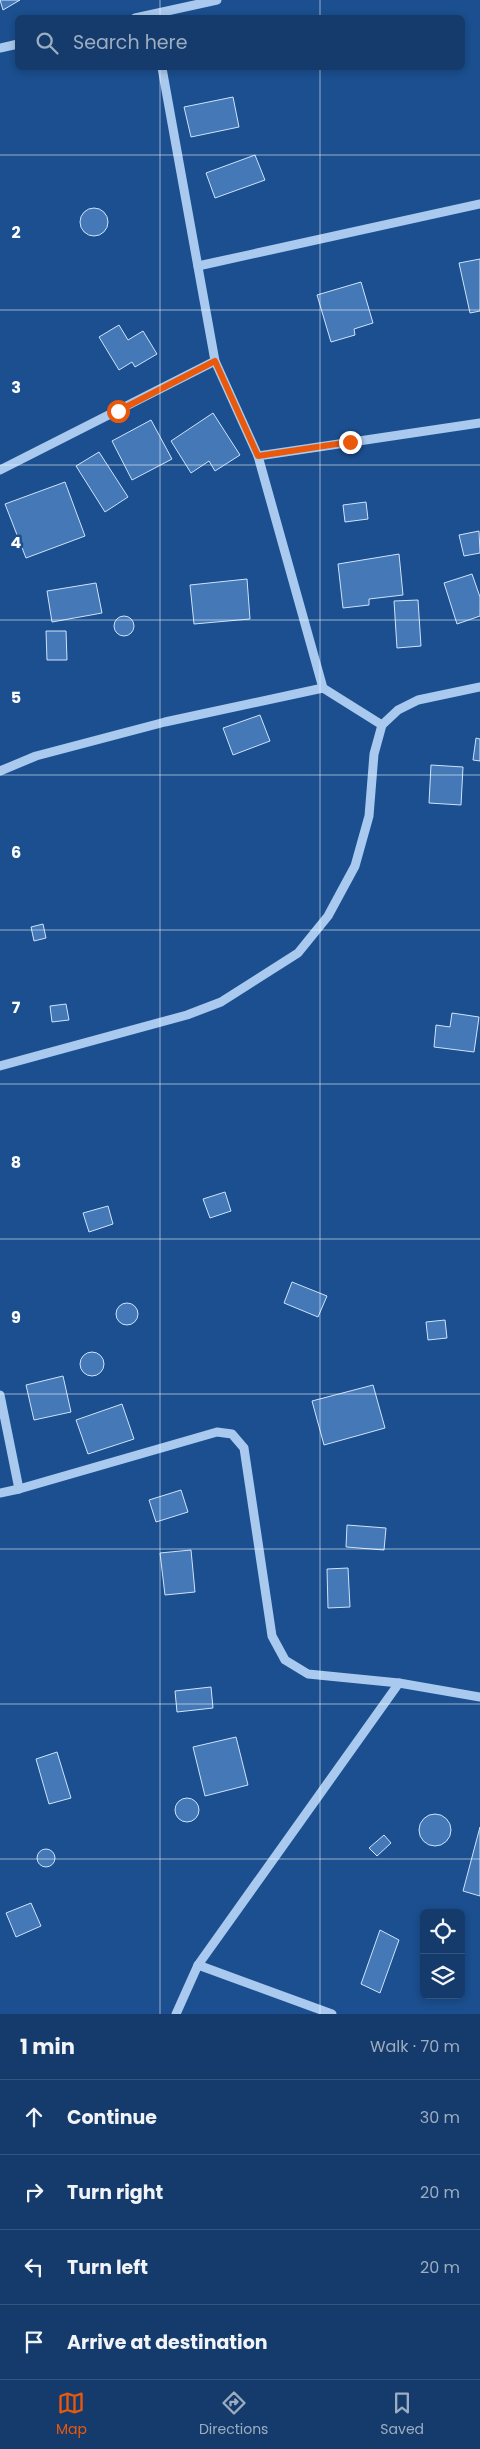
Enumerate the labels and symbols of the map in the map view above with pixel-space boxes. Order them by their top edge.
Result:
text: 2 [11,221,21,244]
text: 3 [11,376,21,399]
route start [107,400,130,423]
route end [339,431,362,454]
text: 4 [11,531,22,554]
text: 5 [11,686,21,709]
text: 6 [11,841,21,864]
text: 7 [12,996,21,1019]
text: 8 [11,1151,21,1174]
text: 9 [11,1306,21,1329]

